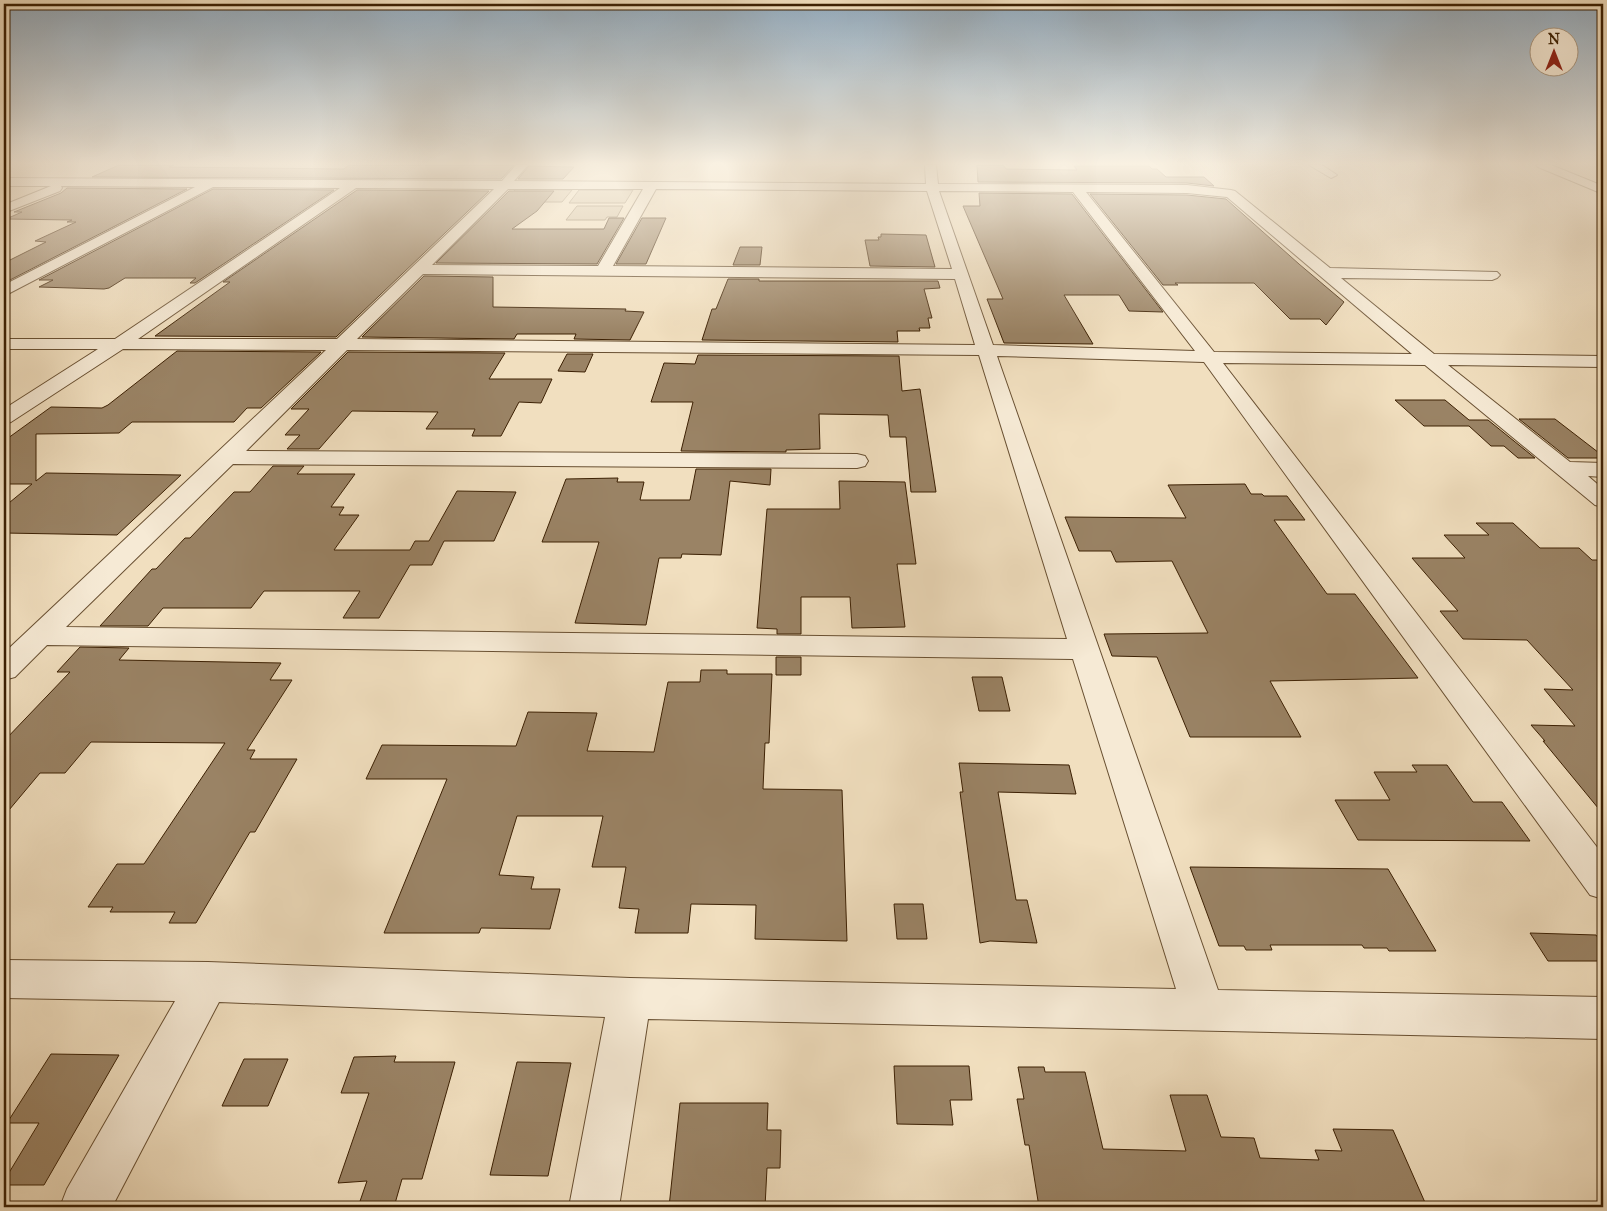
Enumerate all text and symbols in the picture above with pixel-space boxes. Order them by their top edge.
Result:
north arrow [1530,28,1580,78]
text: N [1548,31,1560,48]

